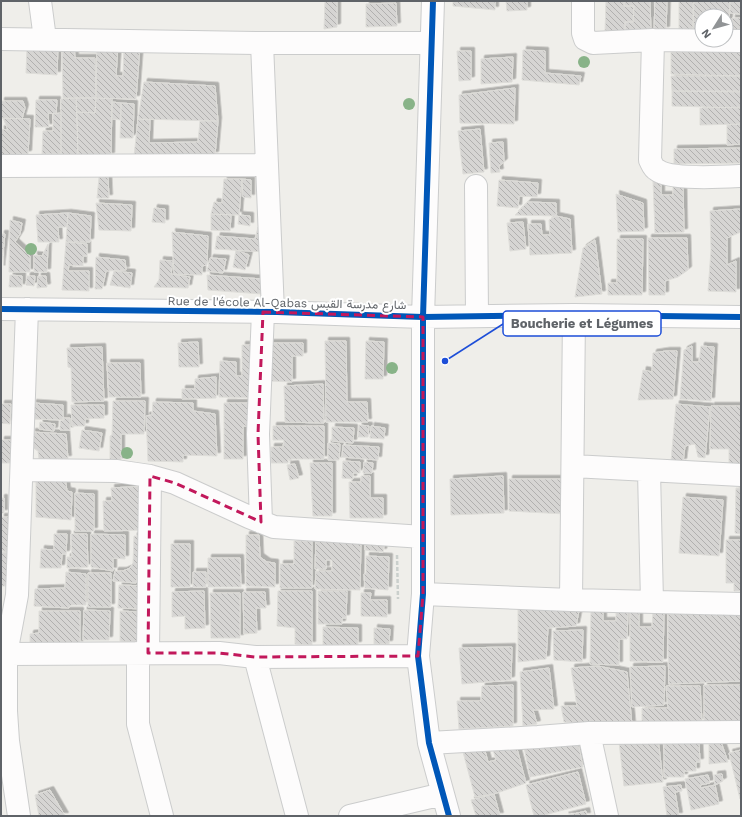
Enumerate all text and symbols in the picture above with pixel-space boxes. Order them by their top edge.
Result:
north arrow [694,8,734,48]
text: N [699,27,714,41]
street label: Rue de l'école Al-Qabas شارع مدرسة القبس [168,294,406,314]
callout: Boucherie et Légumes [503,311,661,336]
text: Boucherie et Légumes [511,316,653,331]

